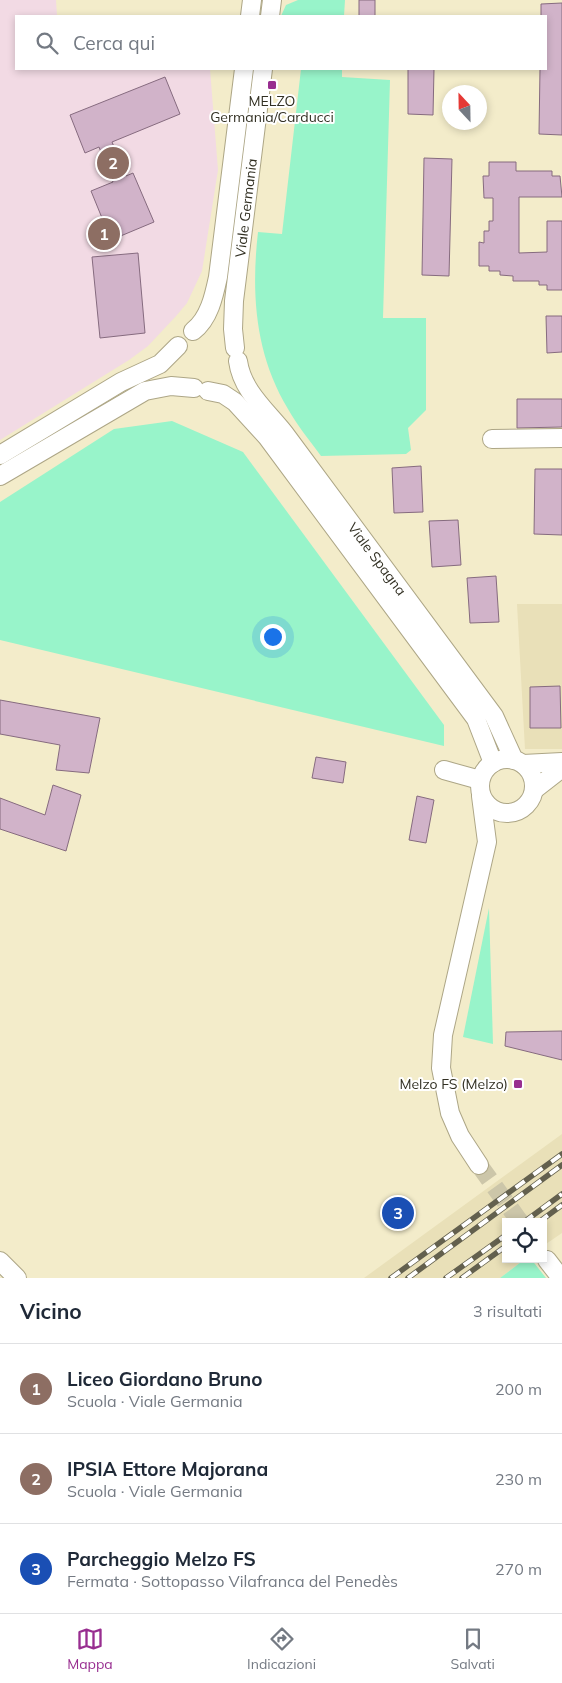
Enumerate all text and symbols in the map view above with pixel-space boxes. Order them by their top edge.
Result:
search box [15,15,547,70]
icon: search [33,29,61,57]
text: Cerca qui [73,31,155,55]
marker: MELZO Germania/Carducci [266,79,278,91]
north arrow [442,85,487,130]
place label: MELZO Germania/Carducci [210,92,334,126]
pin: 2 [97,144,129,182]
street label: Viale Germania [231,157,261,259]
pin: 1 [88,215,120,253]
street label: Viale Spagna [344,519,410,599]
your location [260,624,286,650]
place label: Melzo FS (Melzo) [399,1075,508,1093]
marker: Melzo FS (Melzo) [512,1078,524,1090]
pin: 3 [382,1194,414,1232]
map controls [502,1218,547,1263]
button: locate [502,1218,547,1263]
text: Vicino [20,1298,82,1324]
text: 3 risultati [473,1301,542,1321]
text: Liceo Giordano Bruno [67,1367,263,1391]
text: 1 [31,1379,41,1399]
text: 200 m [495,1379,542,1399]
text: Scuola · Viale Germania [67,1391,243,1411]
text: IPSIA Ettore Majorana [67,1457,268,1481]
text: 2 [31,1469,41,1489]
text: 230 m [495,1469,542,1489]
text: Scuola · Viale Germania [67,1481,243,1501]
text: Parcheggio Melzo FS [67,1547,256,1571]
text: 3 [31,1559,41,1579]
text: 270 m [495,1559,542,1579]
text: Fermata · Sottopasso Vilafranca del Penedès [67,1571,398,1591]
tab: Mappa [67,1625,113,1673]
tab: Indicazioni [247,1625,316,1673]
tab: Salvati [450,1625,495,1673]

